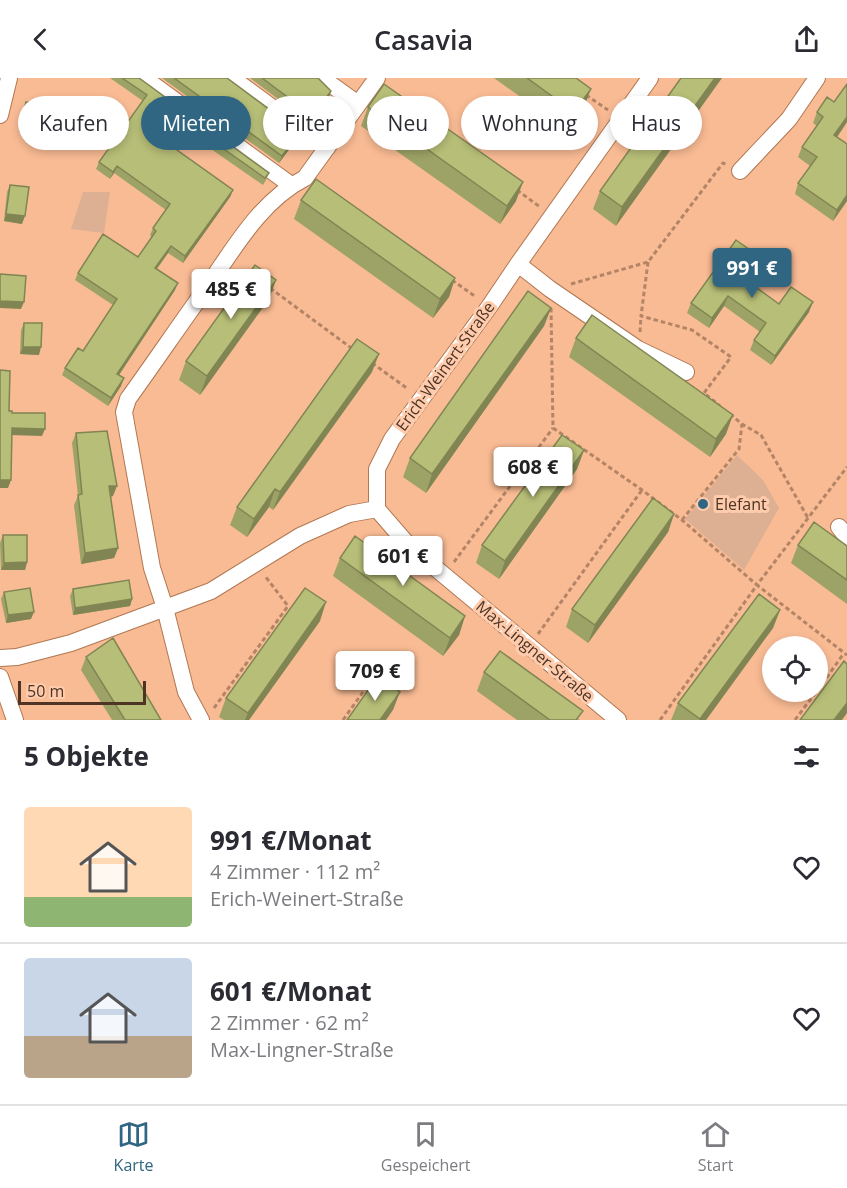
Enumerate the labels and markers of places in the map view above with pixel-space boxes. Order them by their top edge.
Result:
pin: 991 € [710,248,794,299]
pin: 485 € [189,269,273,320]
pin: 608 € [491,447,575,498]
place label: Elefant [715,493,767,515]
marker: Elefant [696,497,710,511]
pin: 601 € [361,536,445,587]
pin: 709 € [333,651,417,702]

